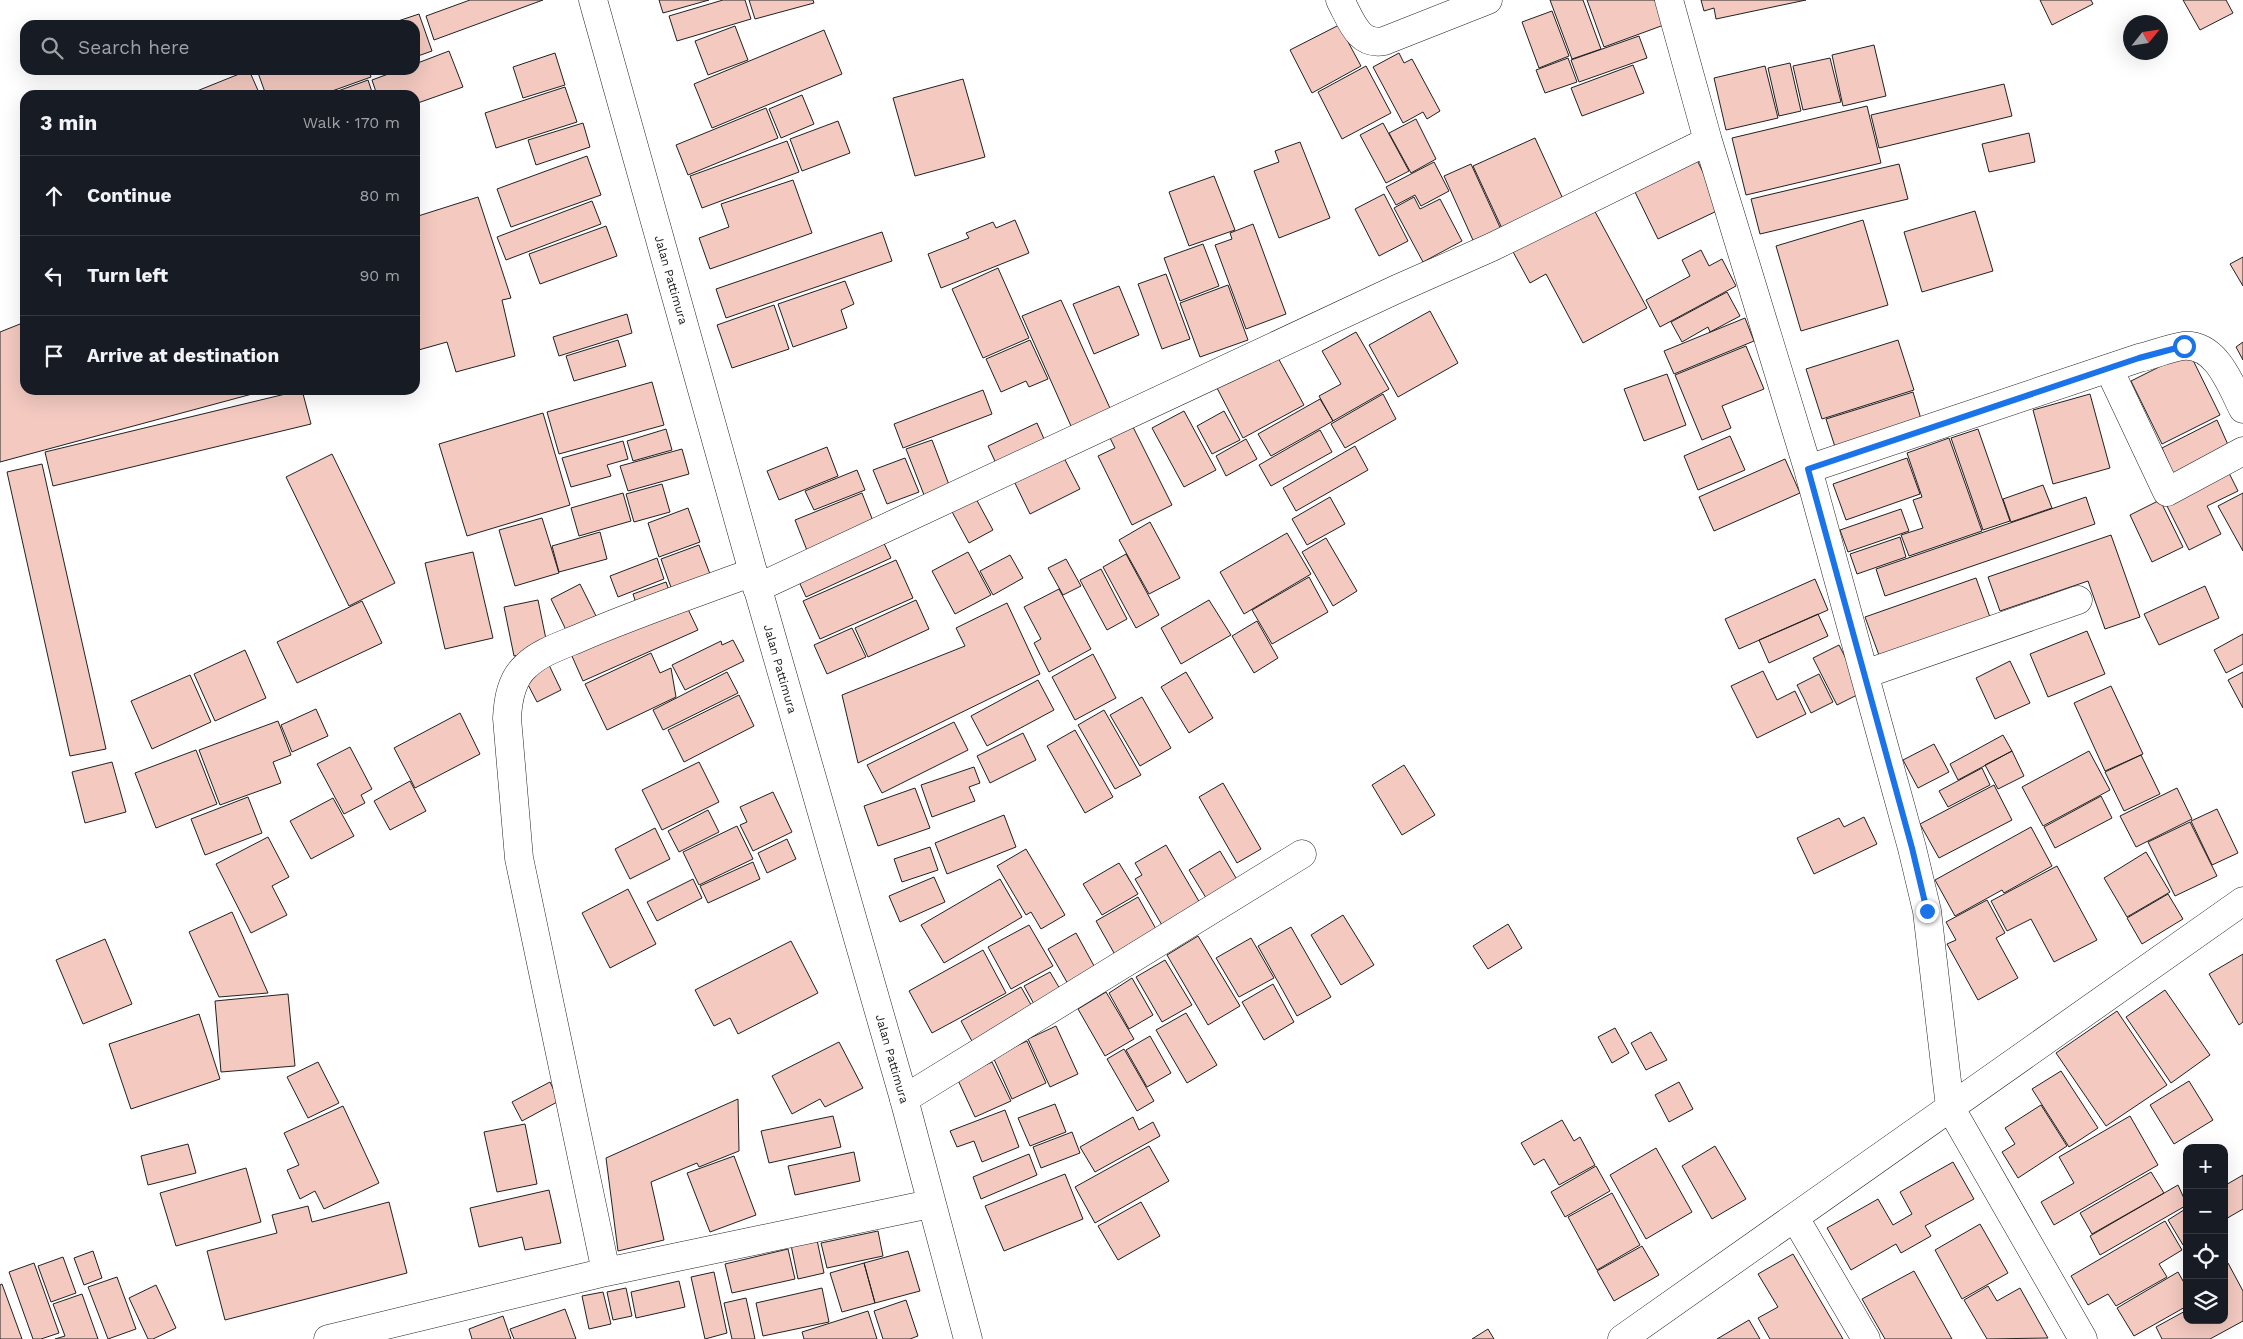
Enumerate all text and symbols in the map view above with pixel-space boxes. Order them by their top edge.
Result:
north arrow [2123,15,2168,60]
search box [20,20,420,75]
icon: search [38,34,66,62]
text: Search here [78,36,189,59]
text: 3 min [40,110,97,135]
text: Walk · 170 m [303,113,400,132]
icon: ahead [40,182,68,210]
text: Continue [87,184,171,207]
text: 80 m [359,186,400,205]
street label: Jalan Pattimura [652,234,690,326]
icon: left [40,262,68,290]
text: Turn left [87,264,168,287]
text: 90 m [359,266,400,285]
route start [2173,335,2196,358]
icon: arrive [40,342,68,370]
text: Arrive at destination [87,344,279,367]
street label: Jalan Pattimura [761,623,799,715]
route end [1916,900,1939,923]
street label: Jalan Pattimura [873,1013,911,1105]
map controls [2183,1144,2228,1324]
button: + [2183,1144,2228,1189]
button: − [2183,1189,2228,1234]
button: locate [2183,1234,2228,1279]
button: layers [2183,1279,2228,1324]

